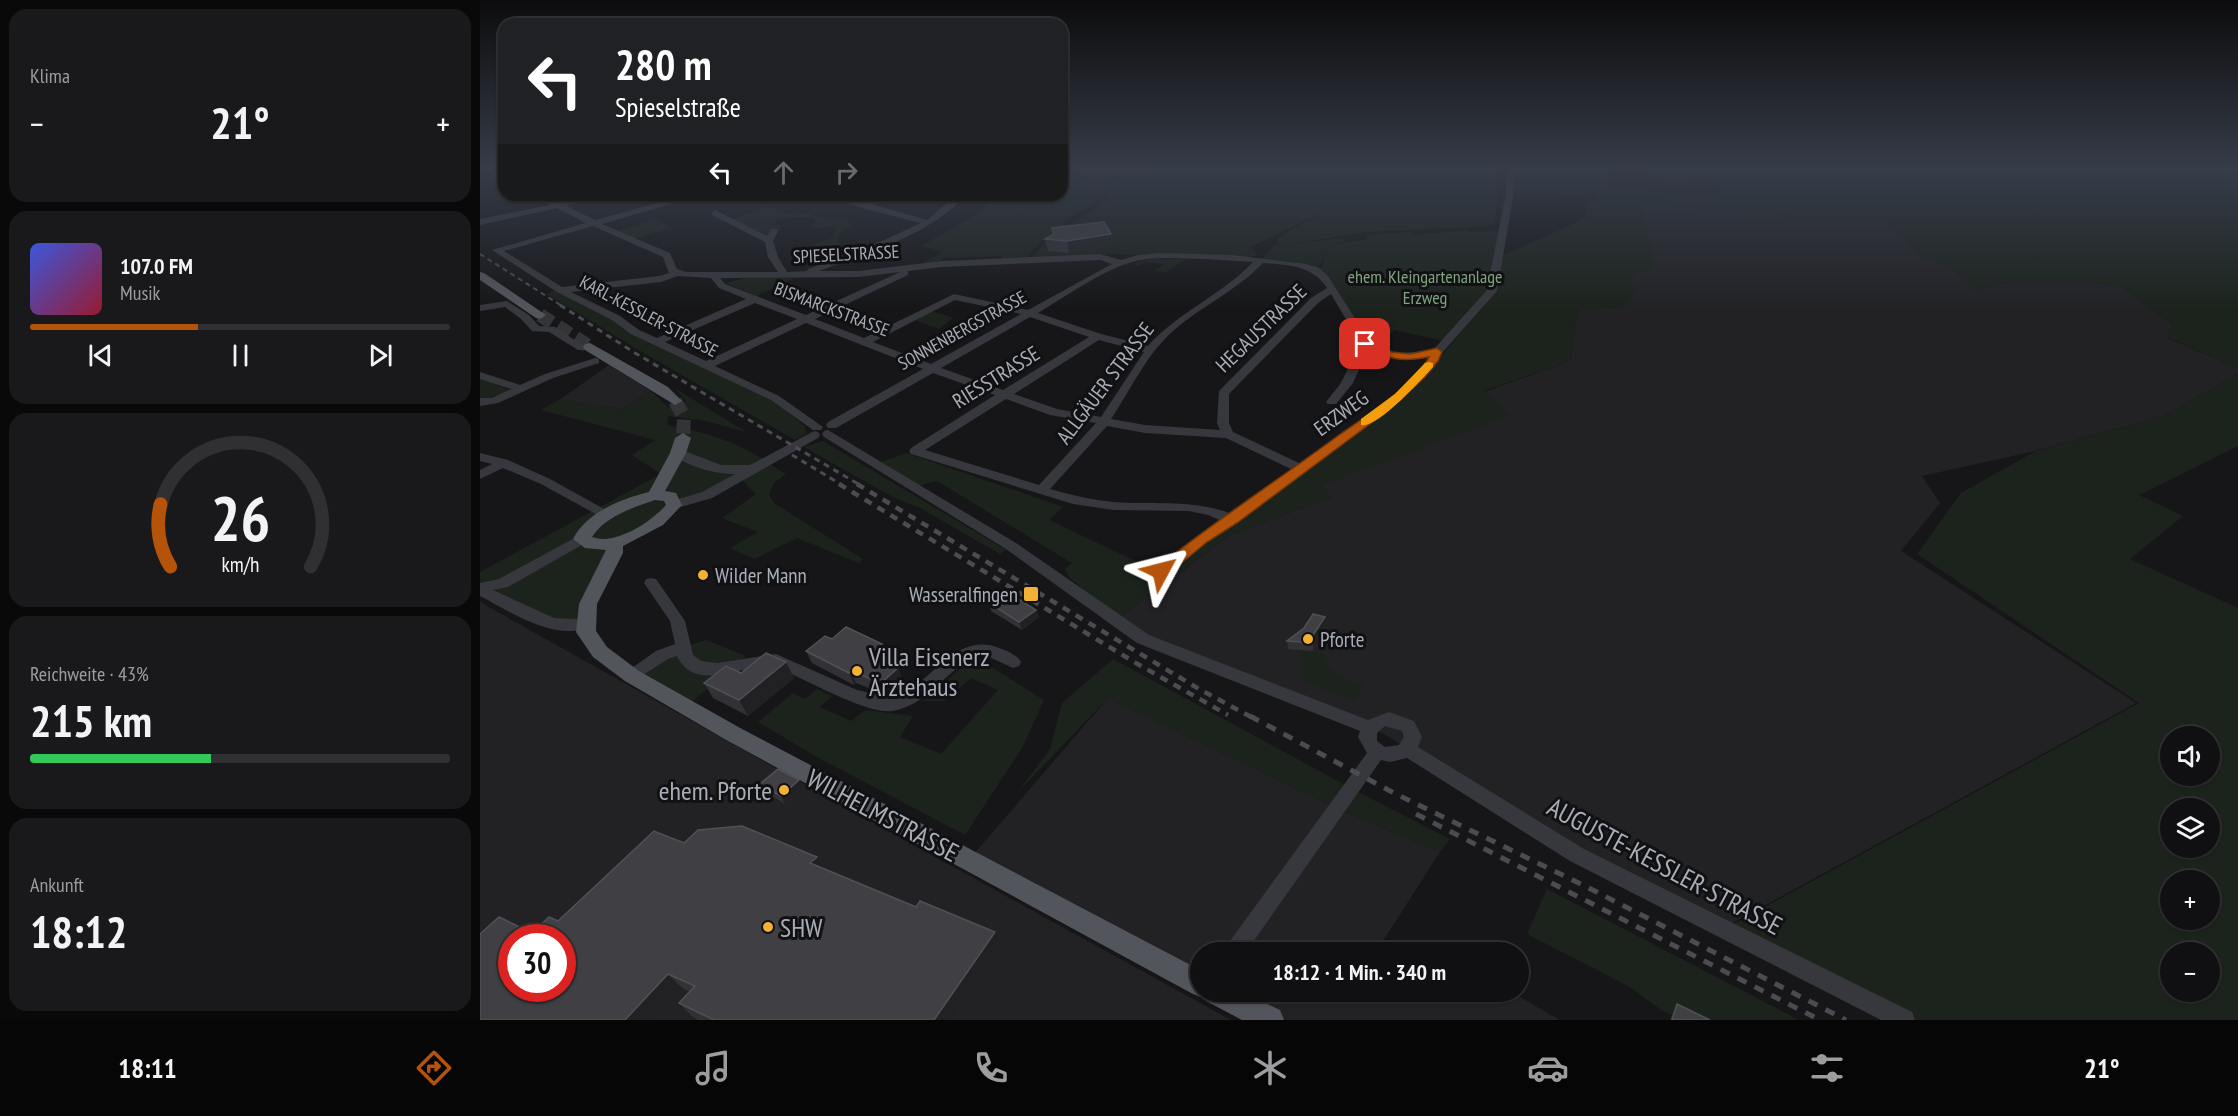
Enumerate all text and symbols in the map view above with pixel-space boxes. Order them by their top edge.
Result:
text: 280 m [615,37,712,92]
icon: left [516,42,594,120]
text: Klima [30,63,70,89]
text: Spieselstraße [615,90,741,124]
text: 21° [210,93,270,151]
text: − [30,102,44,145]
text: + [436,102,450,145]
icon: left [704,156,737,189]
icon: ahead [767,156,800,189]
icon: right [830,156,863,189]
street label: SPIESELSTRASSE [792,240,900,268]
text: 107.0 FM [120,252,193,280]
park label: ehem. Kleingartenanlage Erzweg [1348,265,1502,309]
street label: KARL-KESSLER-STRASSE [576,270,722,362]
street label: BISMARCKSTRASSE [771,277,893,341]
street label: HEGAUSTRASSE [1210,278,1312,378]
text: Musik [120,280,160,306]
street label: SONNENBERGSTRASSE [894,285,1030,375]
street label: ALLGÄUER STRASSE [1050,317,1160,449]
pin [1339,318,1390,369]
icon: arrive [1348,327,1381,360]
icon: previous [84,339,117,372]
icon: pause [224,339,257,372]
icon: next [364,339,397,372]
street label: RIESSTRASSE [947,340,1045,414]
street label: ERZWEG [1308,384,1374,442]
text: 26 [210,477,270,558]
position arrow [1129,539,1193,603]
text: km/h [221,550,259,578]
place label: Wilder Mann [715,562,807,589]
marker: Wilder Mann [696,568,710,582]
place label: Wasseralfingen [909,581,1018,608]
marker: Wasseralfingen [1022,585,1040,603]
place label: Pforte [1320,626,1364,653]
marker: Pforte [1301,632,1315,646]
place label: Villa Eisenerz Ärztehaus [868,640,990,703]
text: Reichweite · 43% [30,661,149,687]
marker: Villa Eisenerz Ärztehaus [850,664,864,678]
text: 215 km [30,691,152,749]
map controls [2160,726,2220,1002]
button: sound [2160,726,2220,786]
street label: WILHELMSTRASSE [801,761,965,869]
place label: ehem. Pforte [659,774,772,807]
marker: ehem. Pforte [777,783,791,797]
street label: AUGUSTE-KESSLER-STRASSE [1542,790,1788,942]
button: layers [2160,798,2220,858]
button: + [2160,870,2220,930]
text: Ankunft [30,872,84,898]
text: 18:12 [30,902,127,960]
place label: SHW [780,911,823,944]
marker: SHW [761,920,775,934]
speed limit sign: 30 [498,924,576,1002]
button: − [2160,942,2220,1002]
text: 18:12 · 1 Min. · 340 m [1273,958,1446,986]
icon: directions [413,1047,455,1089]
icon: music [692,1047,734,1089]
icon: phone [970,1047,1012,1089]
icon: climate [1249,1047,1291,1089]
icon: car [1527,1047,1569,1089]
icon: filters [1806,1047,1848,1089]
text: 18:11 [118,1051,177,1085]
text: 21° [2084,1051,2120,1085]

